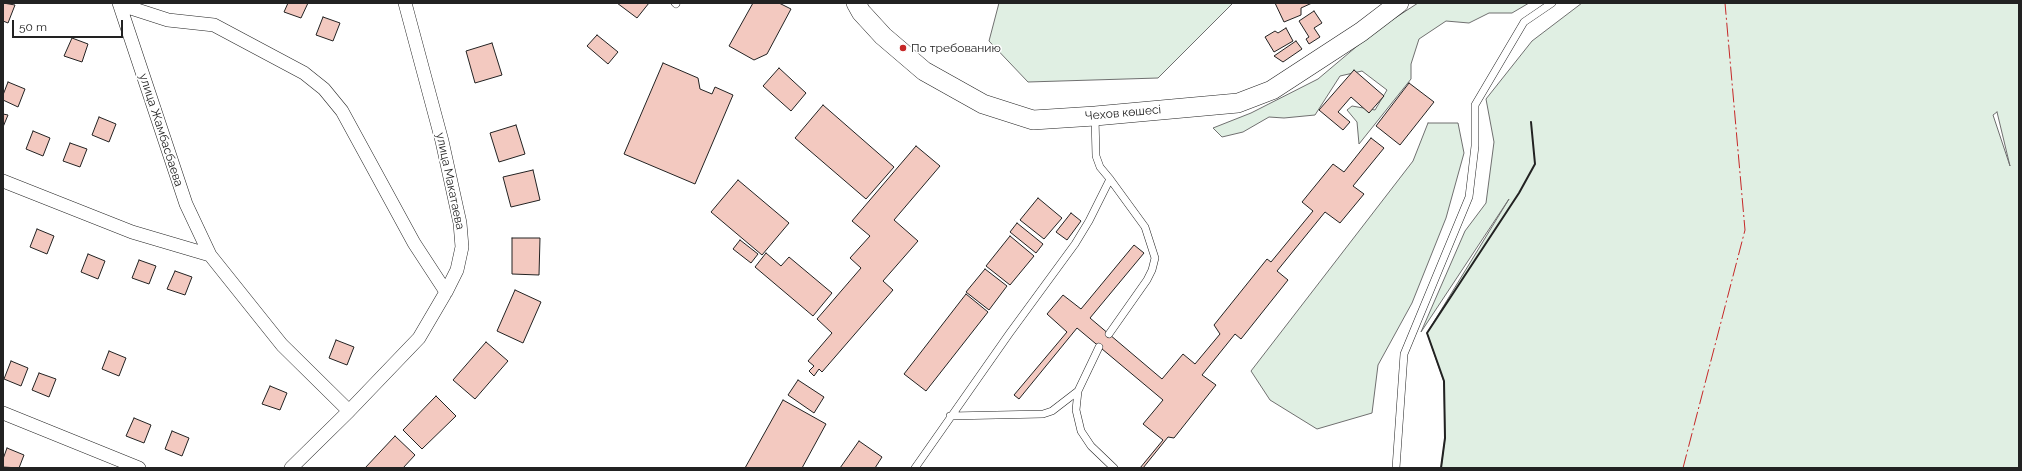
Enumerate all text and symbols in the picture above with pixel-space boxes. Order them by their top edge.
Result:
scale bar [14,12,125,38]
text: 50 m [19,20,47,34]
place label: По требованию [911,41,1001,55]
marker: По требованию [898,43,908,53]
street label: улица Жамбасбаева [136,72,186,188]
street label: Чехов көшесі [1084,103,1162,123]
street label: улица Макатаева [433,131,467,231]

